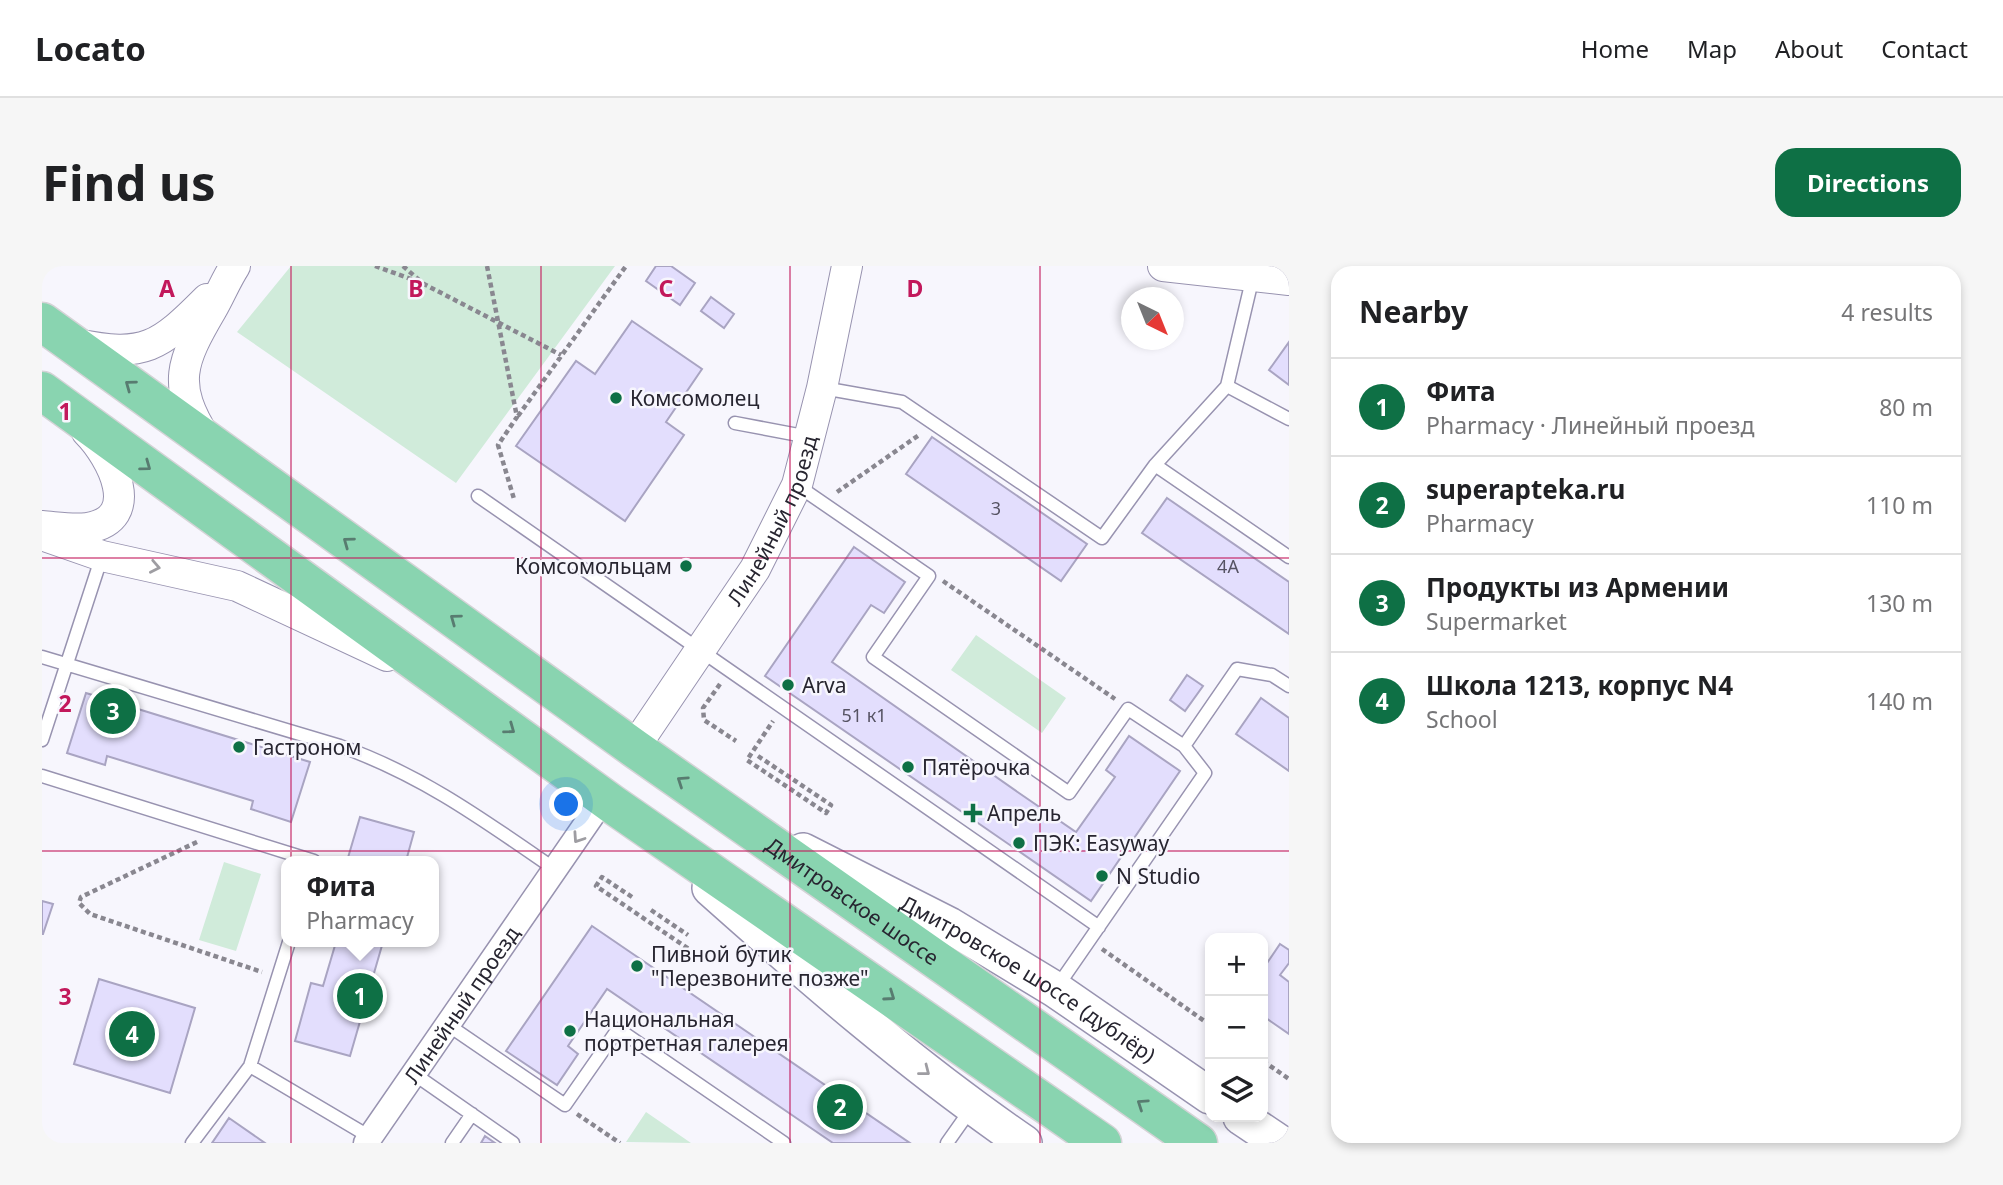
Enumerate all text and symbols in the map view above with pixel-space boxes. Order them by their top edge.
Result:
text: Locato [35,26,146,71]
text: Home [1581,32,1649,65]
text: Map [1687,32,1737,65]
text: About [1775,32,1843,65]
text: Contact [1881,32,1968,65]
button: Directions [1775,148,1961,217]
text: Find us [42,149,216,215]
text: A [159,272,175,304]
text: B [408,272,424,304]
text: C [659,272,674,304]
text: D [907,272,923,304]
north arrow [1121,287,1184,350]
text: Nearby [1359,291,1468,332]
text: 4 results [1841,296,1933,328]
text: Фита [1426,373,1496,409]
one-way arrow [125,381,138,393]
place label: Комсомолец [630,384,759,412]
marker: Комсомолец [608,390,624,406]
text: 1 [1375,391,1389,423]
text: 80 m [1879,391,1933,423]
text: 1 [58,395,72,427]
text: Pharmacy · Линейный проезд [1426,409,1755,441]
street label: Линейный проезд [721,432,823,611]
one-way arrow [138,458,151,471]
text: superapteka.ru [1426,471,1625,507]
text: 2 [1375,489,1389,521]
text: 110 m [1866,489,1933,521]
house number: 3 [991,496,1001,520]
text: Pharmacy [1426,507,1534,539]
one-way arrow [343,538,356,550]
place label: Комсомольцам [515,552,672,580]
house number: 4А [1217,554,1239,578]
one-way arrow [149,558,161,573]
marker: Комсомольцам [678,558,694,574]
text: Продукты из Армении [1426,569,1729,605]
text: 3 [1375,587,1389,619]
text: 130 m [1866,587,1933,619]
text: Supermarket [1426,605,1567,637]
one-way arrow [451,615,463,627]
text: Школа 1213, корпус N4 [1426,667,1733,703]
place label: Arva [802,671,847,699]
marker: Arva [780,677,796,693]
pin: 3 [90,685,136,737]
text: 4 [1375,685,1389,717]
text: 140 m [1866,685,1933,717]
text: 2 [58,687,72,719]
house number: 51 к1 [841,703,887,727]
text: School [1426,703,1498,735]
one-way arrow [502,721,515,733]
place label: Гастроном [253,733,361,761]
marker: Гастроном [231,739,247,755]
place label: Пятёрочка [922,753,1030,781]
marker: Пятёрочка [900,759,916,775]
one-way arrow [677,777,690,789]
your location [549,787,583,821]
place label: Апрель [987,799,1061,827]
marker: Апрель [965,805,981,821]
place label: ПЭК: Easyway [1033,829,1169,857]
one-way arrow [573,830,586,843]
street label: Дмитровское шоссе [760,831,944,971]
marker: ПЭК: Easyway [1011,835,1027,851]
popup [281,856,439,947]
place label: N Studio [1116,862,1201,890]
text: Фита [306,868,376,904]
marker: N Studio [1094,868,1110,884]
street label: Дмитровское шоссе (дублёр) [896,889,1161,1068]
text: Pharmacy [306,904,414,936]
street label: Линейный проезд [397,920,526,1089]
map controls [1205,933,1268,1122]
button: + [1205,933,1268,996]
place label: Пивной бутик "Перезвоните позже" [651,940,869,992]
marker: Пивной бутик "Перезвоните позже" [629,958,645,974]
pin: 1 [337,970,383,1022]
text: 3 [58,980,72,1012]
one-way arrow [882,988,895,1000]
button: − [1205,996,1268,1059]
place label: Национальная портретная галерея [584,1005,789,1057]
pin: 4 [109,1008,155,1060]
marker: Национальная портретная галерея [562,1023,578,1039]
button: layers [1205,1059,1268,1122]
one-way arrow [917,1062,930,1075]
pin: 2 [817,1081,863,1133]
one-way arrow [1136,1100,1149,1113]

